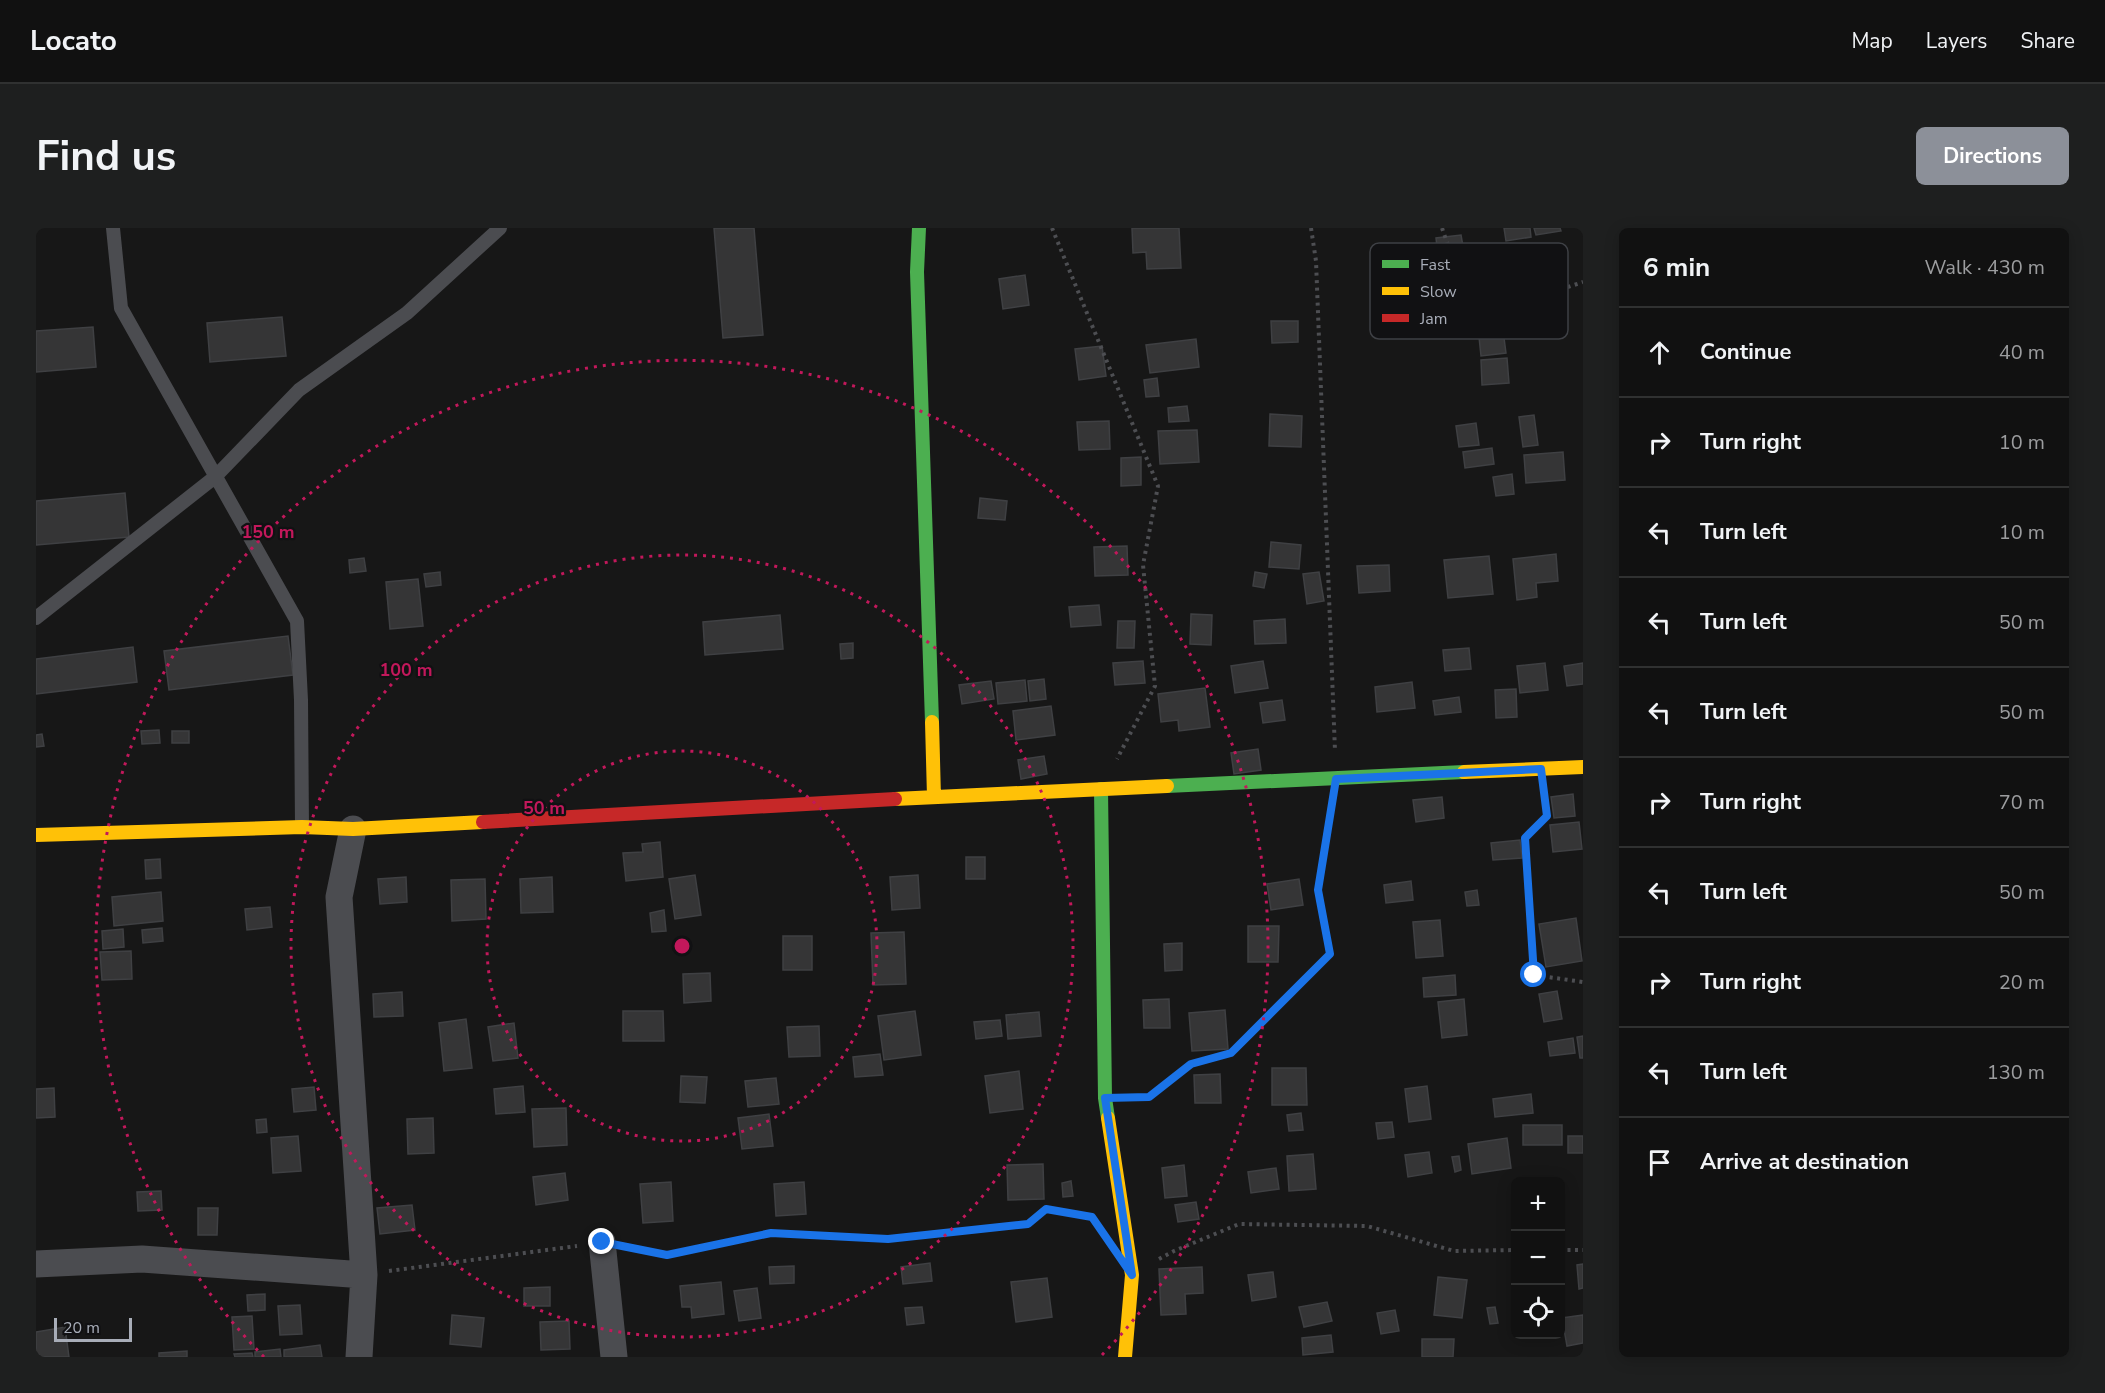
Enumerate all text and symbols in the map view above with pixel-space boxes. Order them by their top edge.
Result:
text: Locato [30,22,117,60]
text: Map [1851,27,1893,55]
text: Layers [1926,27,1987,55]
text: Share [2020,27,2075,55]
button: Directions [1916,127,2069,185]
text: Find us [36,128,176,185]
legend [1370,243,1568,339]
text: 6 min [1643,250,1710,285]
text: Fast [1420,254,1451,276]
text: Walk · 430 m [1925,254,2045,281]
text: Slow [1420,281,1457,303]
text: Jam [1419,308,1447,330]
icon: ahead [1643,336,1676,369]
text: Continue [1700,337,1791,367]
text: 40 m [1999,339,2045,366]
icon: right [1643,426,1676,459]
text: Turn right [1700,427,1801,457]
text: 10 m [1999,429,2045,456]
icon: left [1643,516,1676,549]
text: Turn left [1700,517,1787,547]
text: 10 m [1999,519,2045,546]
text: 150 m [241,520,295,544]
icon: left [1643,606,1676,639]
text: Turn left [1700,607,1787,637]
text: 50 m [1999,609,2045,636]
text: 100 m [379,658,433,682]
icon: left [1643,696,1676,729]
text: Turn left [1700,697,1787,727]
text: 50 m [1999,699,2045,726]
icon: right [1643,786,1676,819]
text: Turn right [1700,787,1801,817]
text: 70 m [1999,789,2045,816]
text: 50 m [523,796,565,820]
icon: left [1643,876,1676,909]
text: Turn left [1700,877,1787,907]
text: 50 m [1999,879,2045,906]
centre of rings [672,936,692,956]
route start [1520,961,1546,987]
icon: right [1643,966,1676,999]
text: Turn right [1700,967,1801,997]
text: 20 m [1999,969,2045,996]
icon: left [1643,1056,1676,1089]
text: Turn left [1700,1057,1787,1087]
text: 130 m [1987,1059,2045,1086]
icon: arrive [1643,1146,1676,1179]
text: Arrive at destination [1700,1147,1909,1177]
map controls [1511,1177,1565,1339]
button: + [1511,1177,1565,1231]
route end [588,1228,614,1254]
button: − [1511,1231,1565,1285]
button: locate [1511,1285,1565,1339]
scale bar [54,1315,132,1342]
text: 20 m [63,1317,100,1339]

